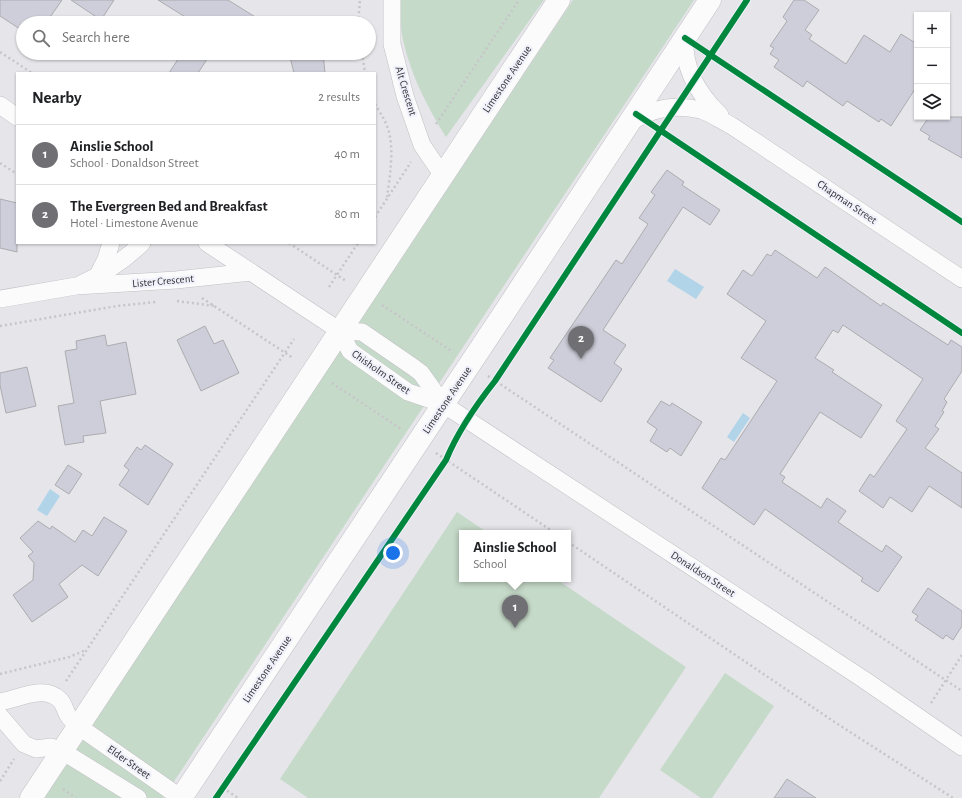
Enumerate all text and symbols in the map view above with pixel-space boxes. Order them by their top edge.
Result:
map controls [914,12,950,120]
button: + [914,12,950,48]
search box [16,16,376,60]
icon: search [30,27,52,49]
text: Search here [62,30,130,45]
street label: Limestone Avenue [481,43,533,115]
button: − [914,48,950,84]
street label: Alt Crescent [393,65,419,117]
button: layers [914,84,950,120]
text: Nearby [32,89,82,106]
text: 2 results [318,91,360,104]
text: Ainslie School [70,139,154,154]
text: 1 [43,148,47,161]
text: 40 m [334,148,360,161]
text: School · Donaldson Street [70,157,199,170]
street label: Chapman Street [815,178,879,226]
text: The Evergreen Bed and Breakfast [70,199,268,214]
text: 2 [42,208,48,221]
text: 80 m [334,208,360,221]
text: Hotel · Limestone Avenue [70,217,198,230]
street label: Lister Crescent [132,273,195,289]
pin: 2 [568,326,594,359]
street label: Chisholm Street [350,348,413,396]
street label: Limestone Avenue [421,364,473,436]
popup [459,530,571,582]
text: Ainslie School [473,540,557,555]
your location [383,543,403,563]
street label: Donaldson Street [669,549,738,599]
text: School [473,558,507,571]
pin: 1 [502,595,528,628]
street label: Limestone Avenue [241,633,293,705]
street label: Elder Street [105,743,153,781]

